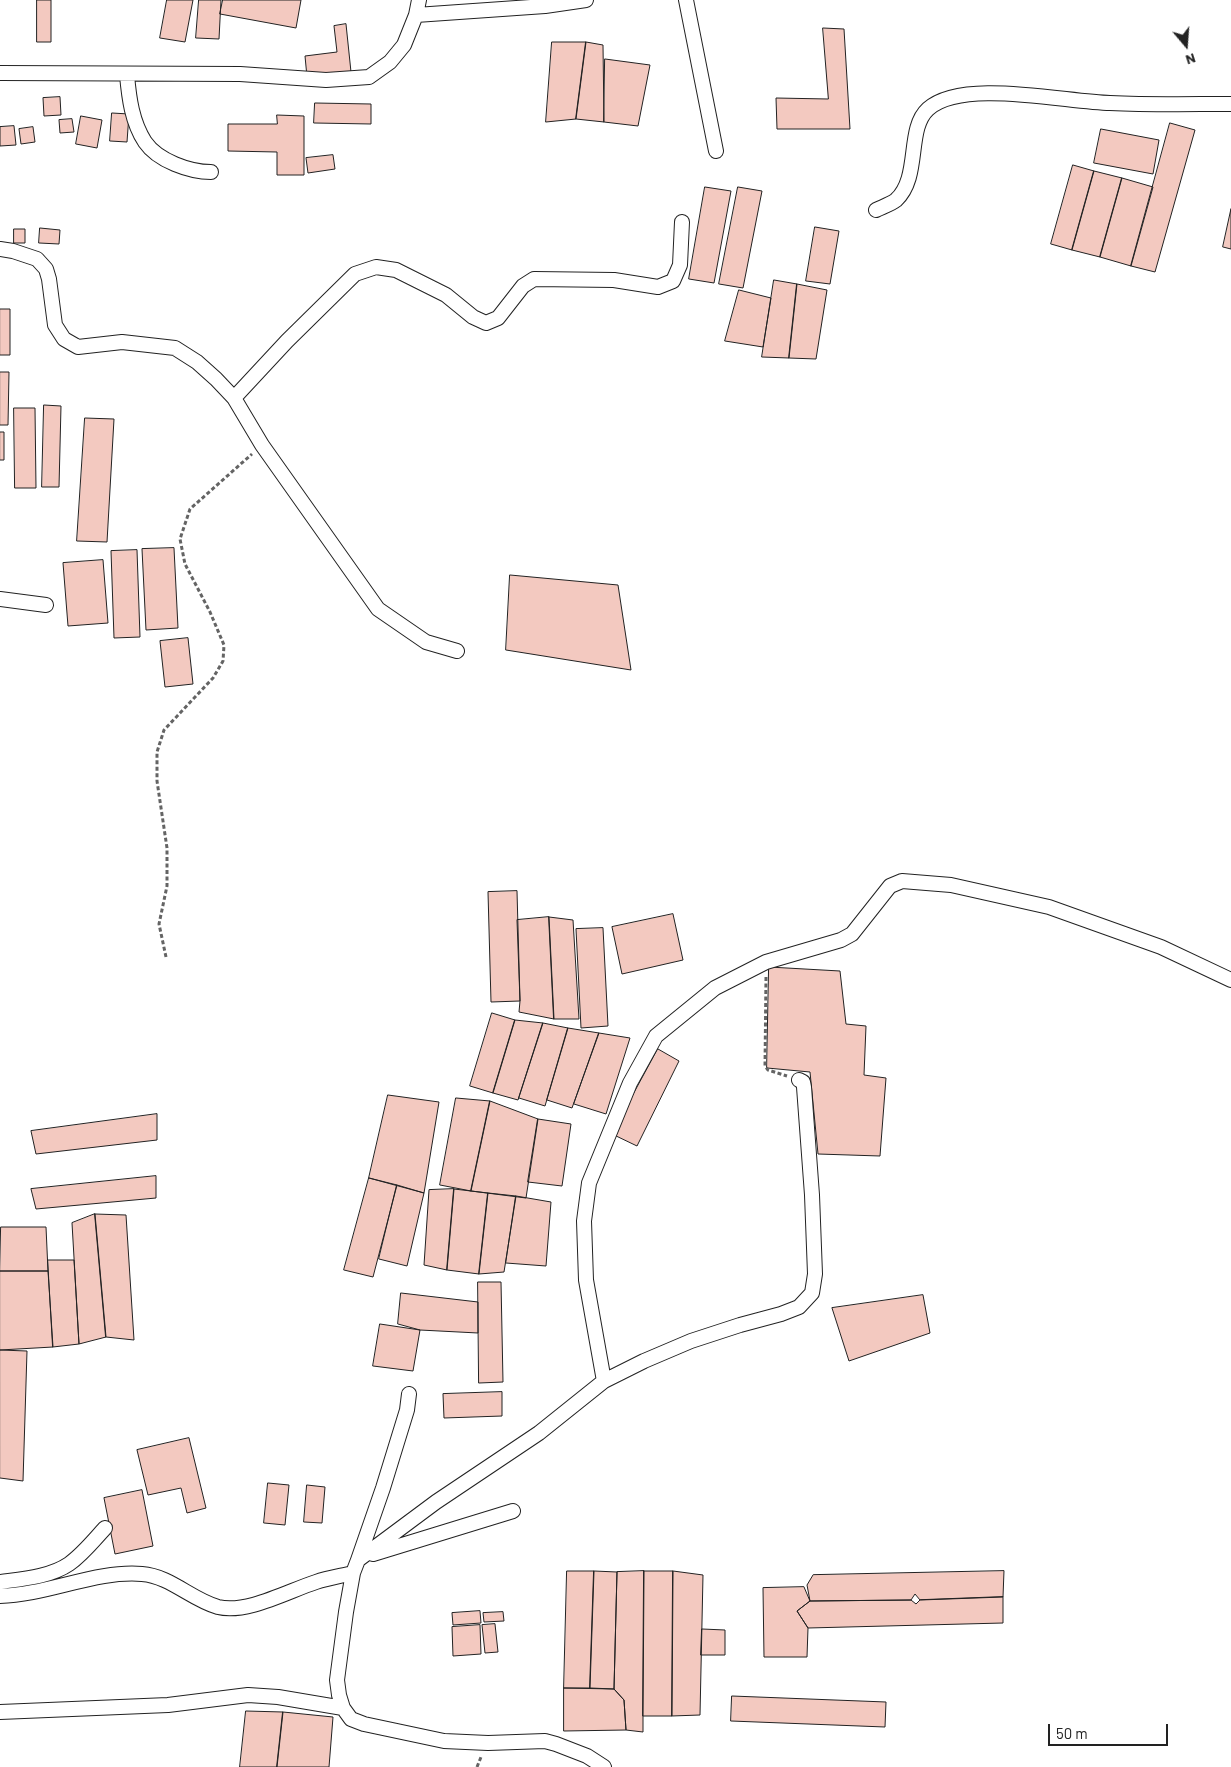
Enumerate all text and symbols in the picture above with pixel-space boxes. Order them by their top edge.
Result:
north arrow [1161,20,1211,70]
text: N [1184,50,1198,69]
scale bar [1051,1714,1171,1746]
text: 50 m [1056,1724,1088,1742]

